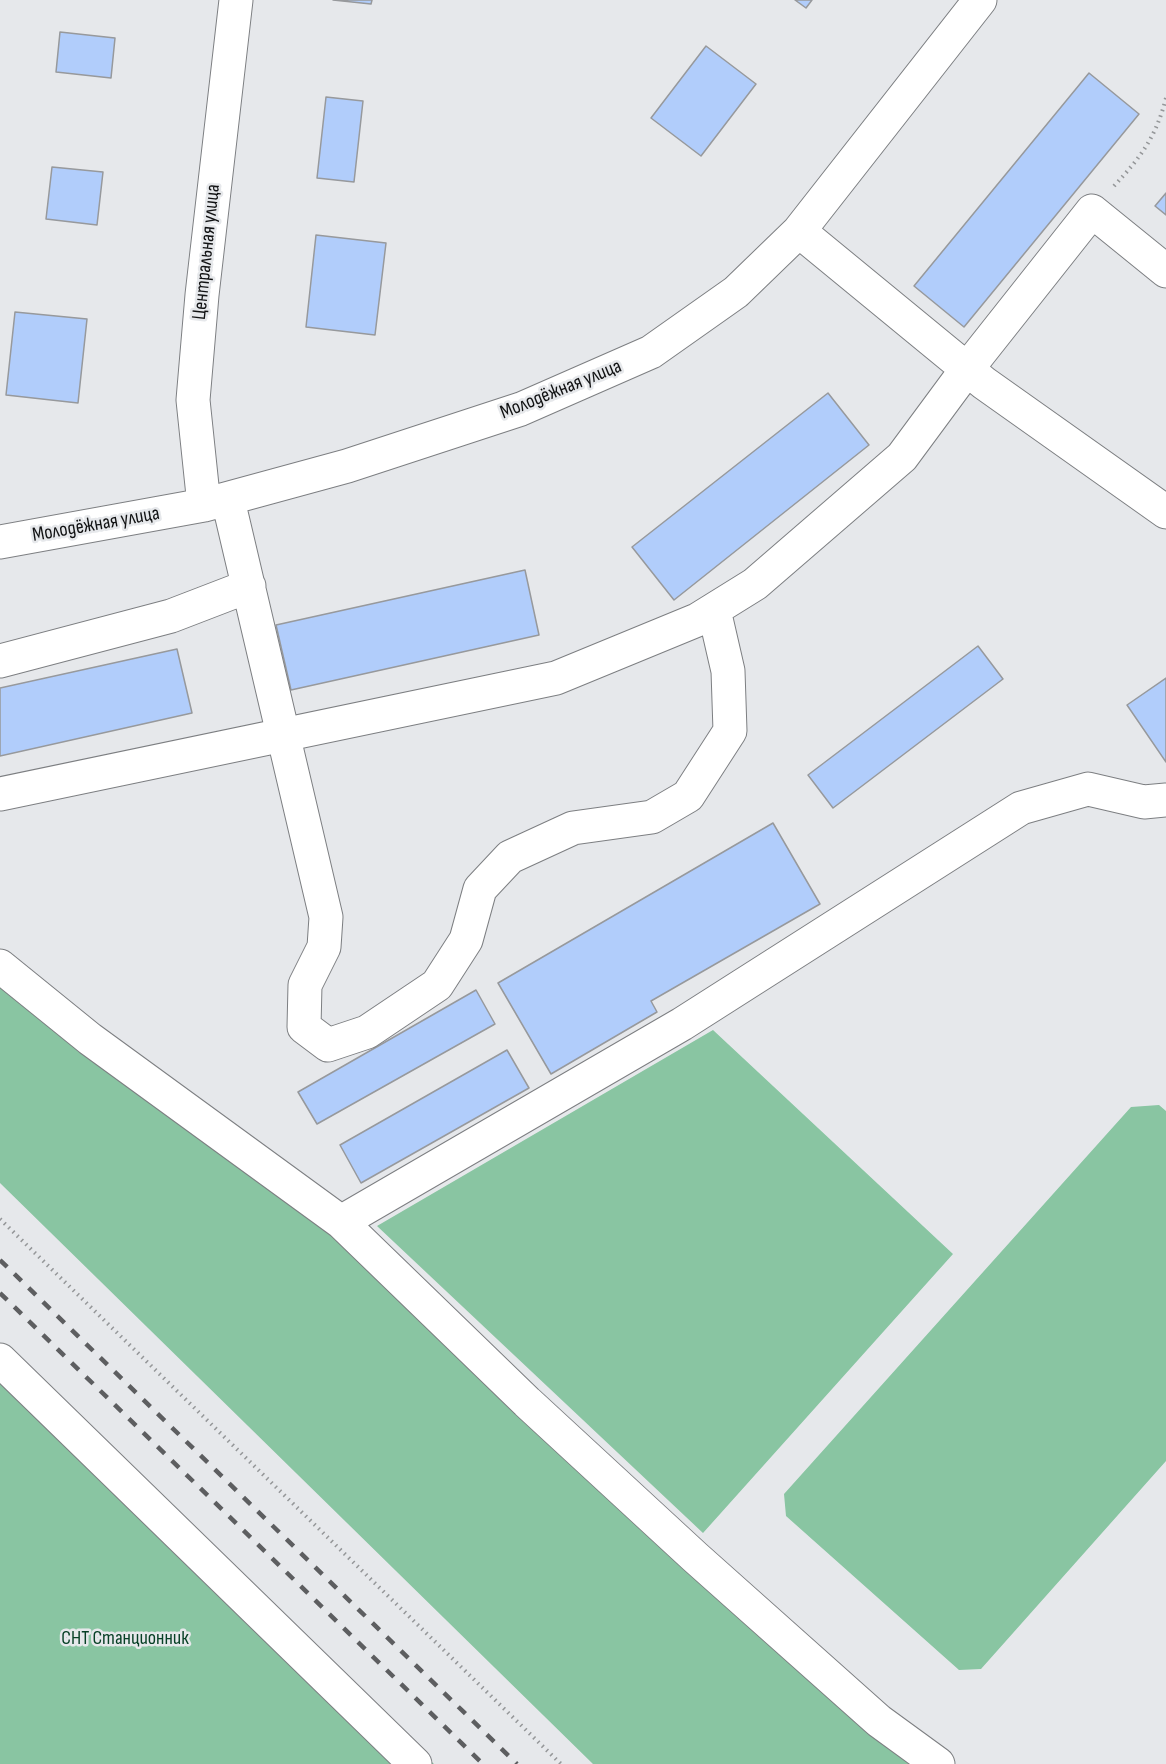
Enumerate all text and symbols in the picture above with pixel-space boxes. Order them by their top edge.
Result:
street label: Центральная улица [188,183,226,321]
street label: Молодёжная улица [497,355,625,425]
street label: Молодёжная улица [31,502,161,548]
park label: СНТ Станционник [61,1627,189,1651]

